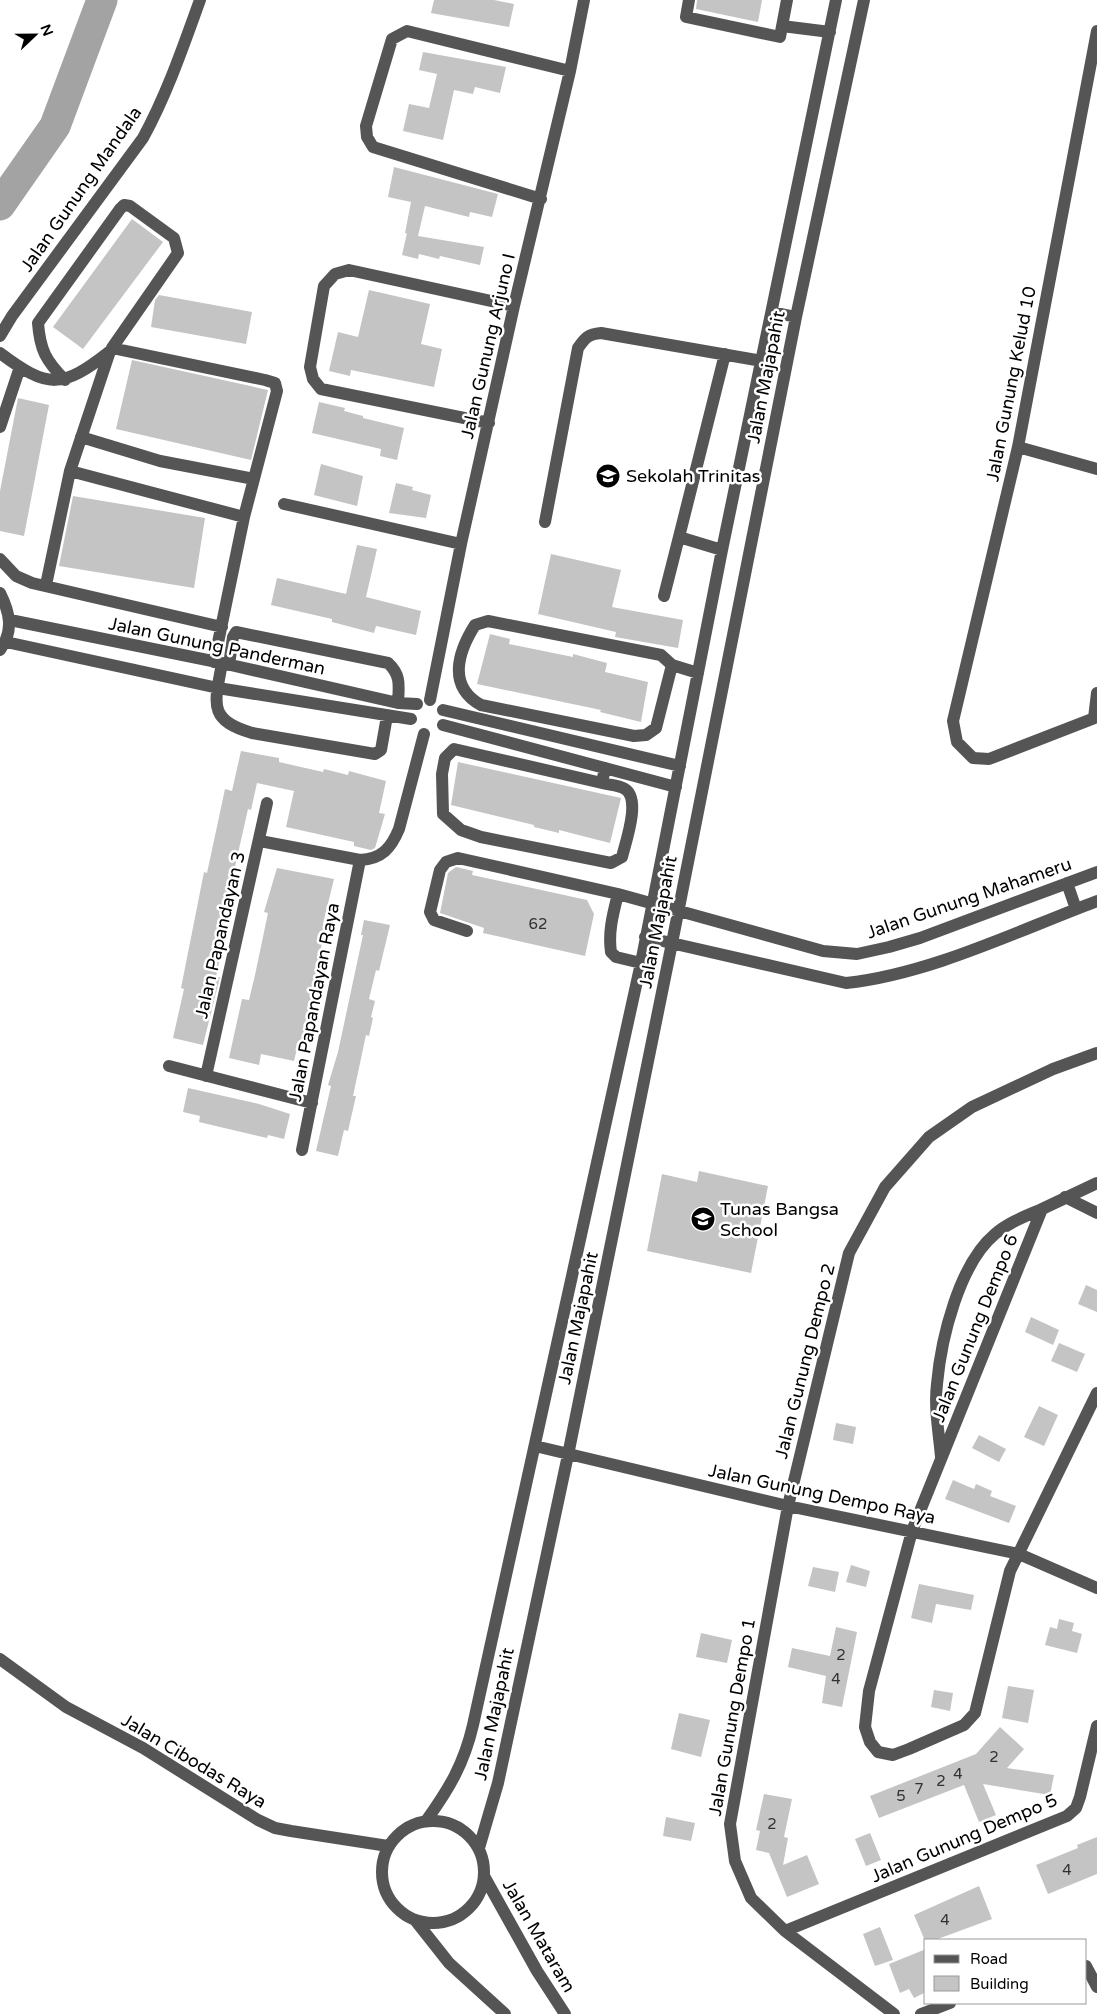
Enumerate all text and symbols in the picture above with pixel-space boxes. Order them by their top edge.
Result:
north arrow [10,10,60,60]
text: N [37,22,57,39]
street label: Jalan Gunung Mandala [16,102,146,276]
street label: Jalan Gunung Arjuno I [456,251,520,441]
street label: Jalan Gunung Kelud 10 [981,284,1041,484]
street label: Jalan Majapahit [742,309,790,445]
school or university icon: Sekolah Trinitas [595,463,621,489]
place label: Sekolah Trinitas [626,465,760,487]
street label: Jalan Gunung Panderman [107,612,327,680]
street label: Jalan Papandayan 3 [190,849,250,1021]
street label: Jalan Gunung Mahameru [864,853,1074,943]
street label: Jalan Majapahit [634,854,682,990]
street label: Jalan Papandayan Raya [284,901,344,1103]
house number: 62 [529,915,547,933]
place label: Tunas Bangsa School [720,1198,839,1241]
school or university icon: Tunas Bangsa School [690,1206,716,1232]
street label: Jalan Gunung Dempo 6 [927,1231,1023,1425]
street label: Jalan Majapahit [553,1250,603,1386]
street label: Jalan Gunung Dempo 2 [770,1261,840,1461]
street label: Jalan Gunung Dempo Raya [706,1459,938,1529]
street label: Jalan Gunung Dempo 1 [704,1616,760,1818]
street label: Jalan Majapahit [469,1646,519,1782]
house number: 2 [836,1646,846,1664]
house number: 4 [831,1670,841,1688]
street label: Jalan Cibodas Raya [117,1709,271,1813]
house number: 2 [989,1748,999,1766]
house number: 4 [953,1765,963,1783]
house number: 2 [936,1772,946,1790]
house number: 7 [914,1780,924,1798]
house number: 5 [896,1787,906,1805]
street label: Jalan Gunung Dempo 5 [867,1789,1061,1887]
house number: 2 [767,1815,777,1833]
house number: 4 [1062,1861,1072,1879]
street label: Jalan Mataram [498,1876,580,1996]
house number: 4 [940,1911,950,1929]
legend [924,1939,1087,2004]
text: Road [970,1950,1008,1968]
text: Building [970,1975,1029,1993]

